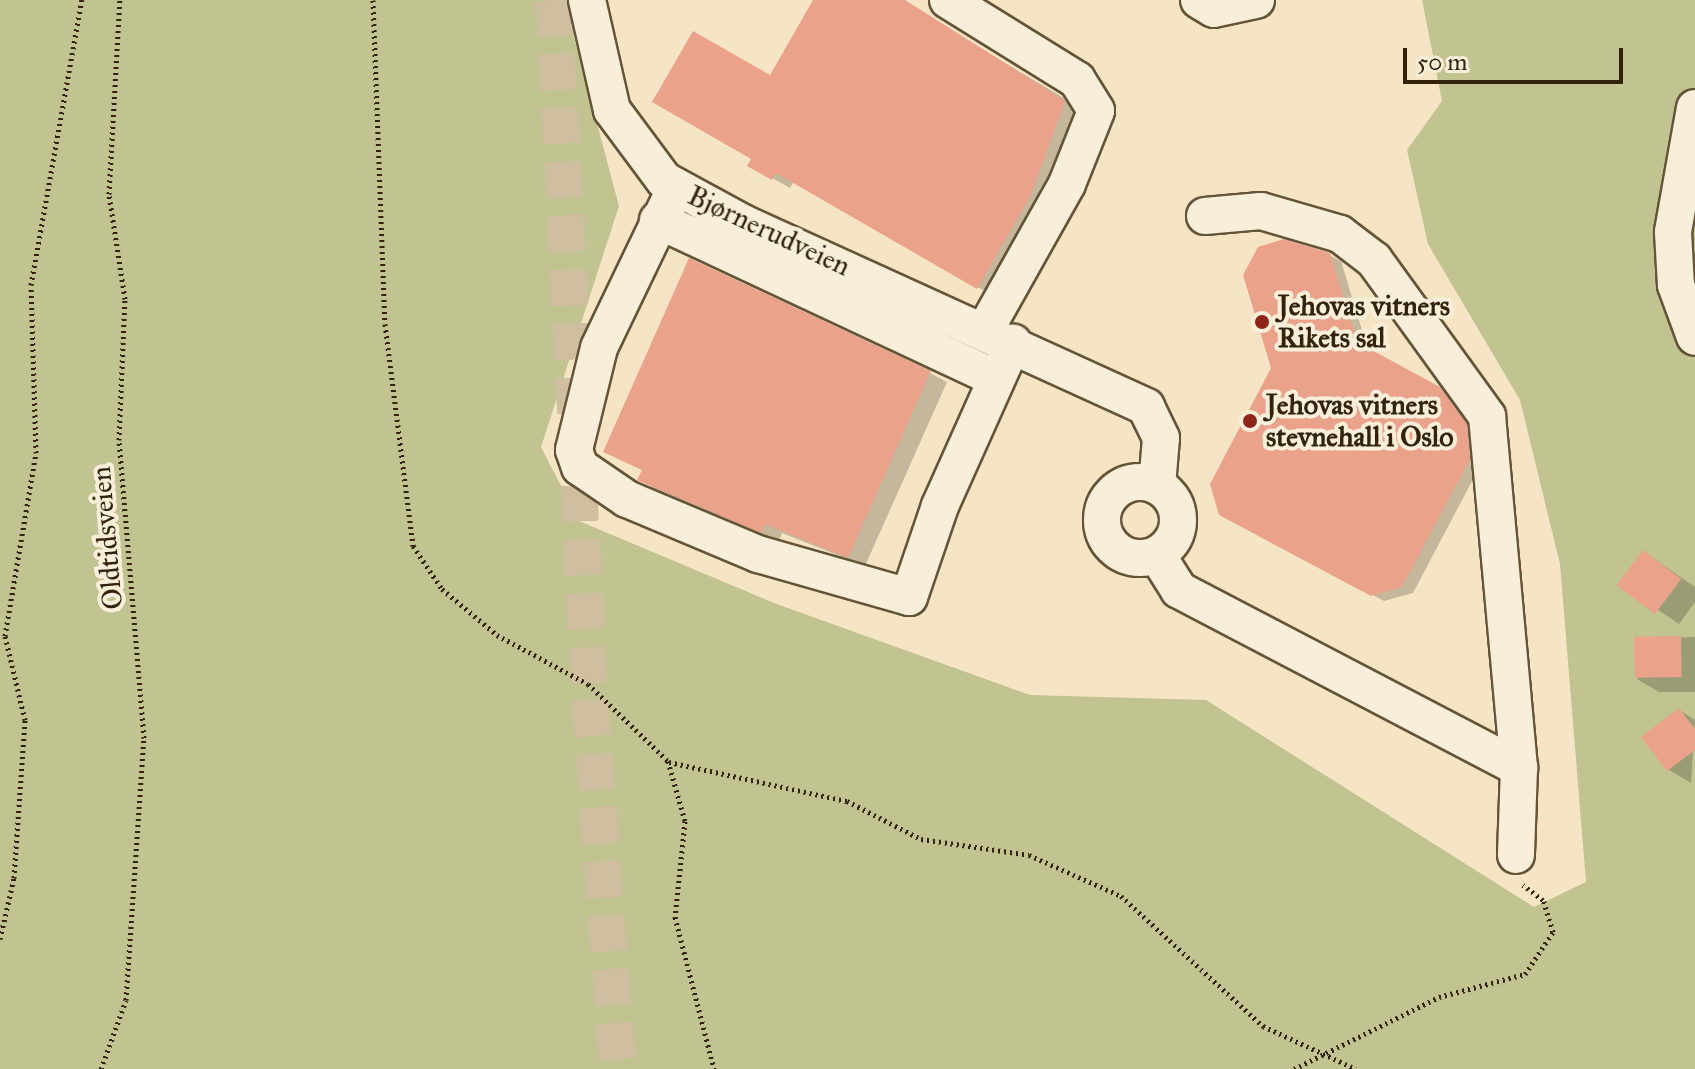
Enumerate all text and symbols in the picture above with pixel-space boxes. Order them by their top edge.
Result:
scale bar [1407,32,1627,82]
text: 50 m [1417,47,1467,77]
street label: Bjørnerudveien [682,179,856,283]
place label: Jehovas vitners Rikets sal [1278,289,1450,355]
marker: Jehovas vitners Rikets sal [1253,313,1271,331]
place label: Jehovas vitners stevnehall i Oslo [1266,388,1454,454]
marker: Jehovas vitners stevnehall i Oslo [1241,412,1259,430]
street label: Oldtidsveien [84,465,130,611]

